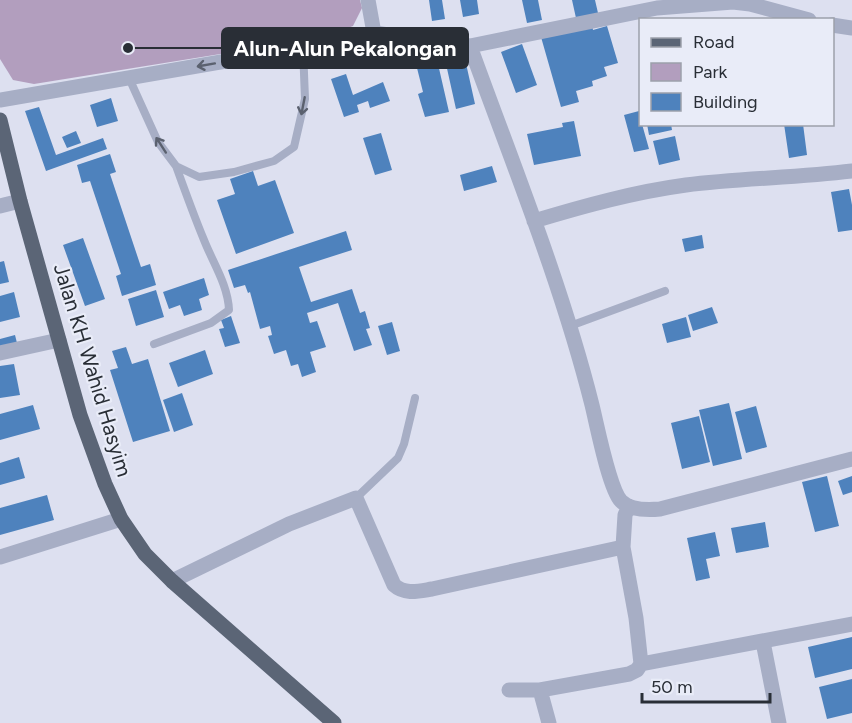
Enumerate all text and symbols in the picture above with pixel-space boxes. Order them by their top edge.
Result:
legend [639,18,834,126]
callout: Alun-Alun Pekalongan [222,28,468,68]
text: Road [693,31,734,53]
text: Alun-Alun Pekalongan [234,35,456,62]
one-way arrow [196,59,216,70]
text: Park [693,61,728,83]
text: Building [693,91,758,113]
one-way arrow [297,96,308,115]
one-way arrow [154,136,167,153]
street label: Jalan KH Wahid Hasyim [49,260,137,480]
scale bar [642,666,770,704]
text: 50 m [651,676,693,698]

